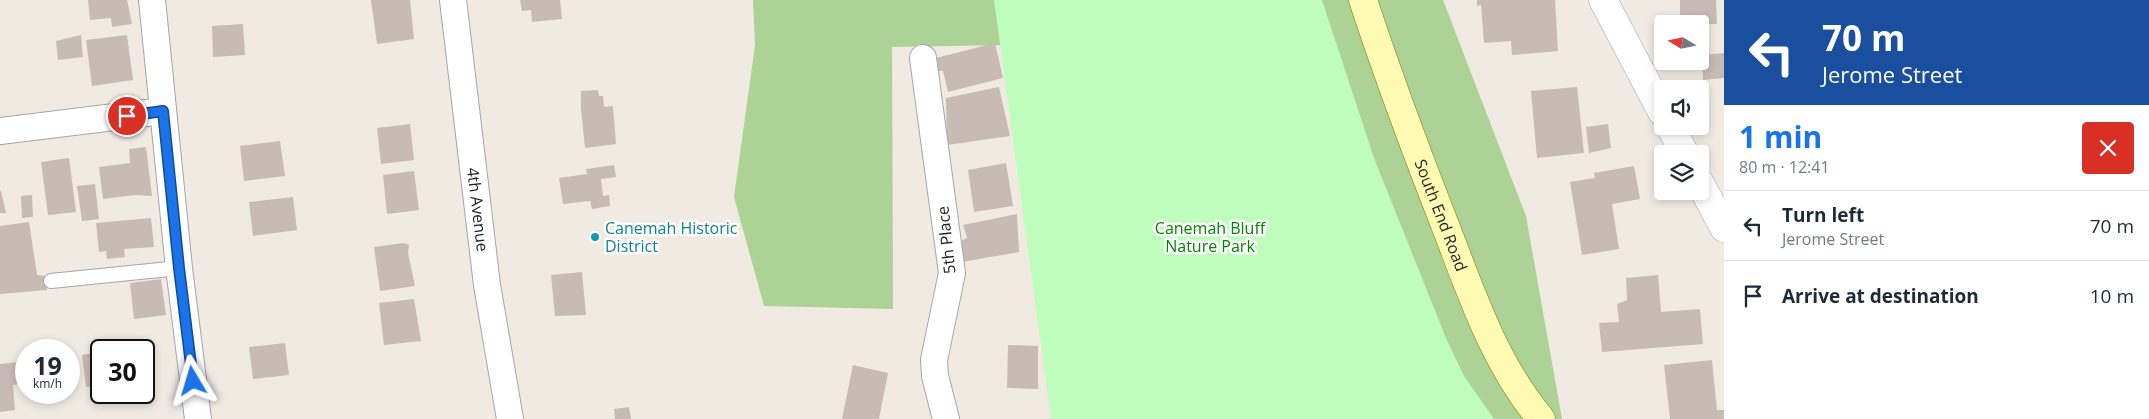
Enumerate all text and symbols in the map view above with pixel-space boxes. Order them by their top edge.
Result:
text: 70 m [1822,14,1905,61]
north arrow [1654,15,1709,70]
map controls [1654,15,1709,200]
icon: left [1739,20,1804,85]
text: Jerome Street [1822,59,1962,89]
button: sound [1654,80,1709,135]
pin [106,95,148,137]
icon: arrive [113,102,141,130]
text: 1 min [1739,116,1822,157]
button: close [2082,122,2134,174]
button: layers [1654,145,1709,200]
street label: South End Road [1410,156,1473,275]
text: 80 m · 12:41 [1739,156,1830,178]
street label: 4th Avenue [462,166,494,253]
text: Turn left [1782,202,1864,228]
street label: 5th Place [932,205,960,275]
icon: left [1739,212,1767,240]
text: 70 m [2090,213,2134,239]
place label: Canemah Historic District [605,217,738,257]
park label: Canemah Bluff Nature Park [1155,217,1266,257]
text: Jerome Street [1782,228,1884,250]
marker: Canemah Historic District [589,231,601,243]
icon: arrive [1739,282,1767,310]
text: Arrive at destination [1782,283,1979,309]
text: 10 m [2090,283,2134,309]
speed limit sign: 30 [90,339,155,404]
text: 19 [33,348,62,382]
position arrow [166,354,218,406]
text: km/h [33,375,62,392]

